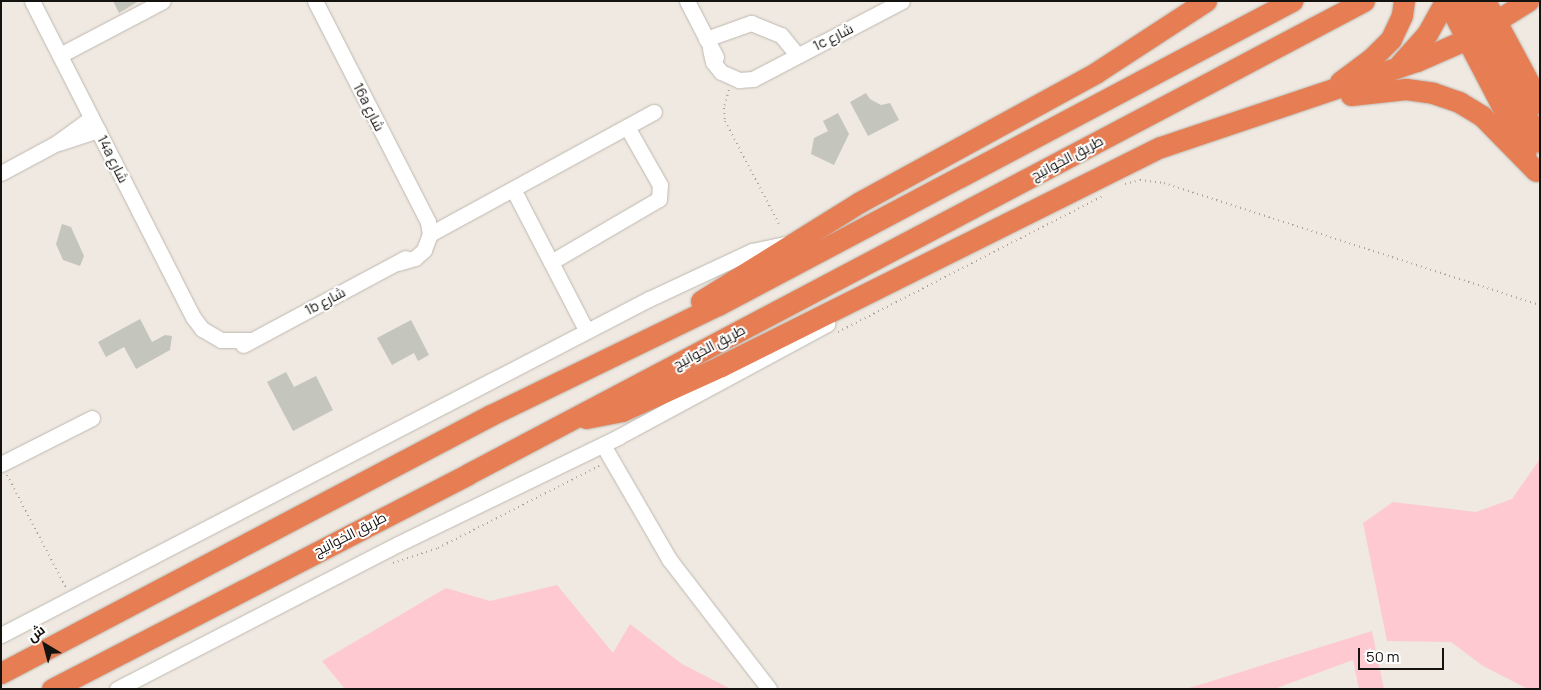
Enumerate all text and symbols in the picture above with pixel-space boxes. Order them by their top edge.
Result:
street label: 1c شارع [810,20,856,54]
street label: 16a شارع [350,80,388,134]
street label: 14a شارع [94,132,132,186]
street label: طريق الخوانيج [1028,132,1106,184]
street label: 1b شارع [302,283,348,319]
street label: طريق الخوانيج [670,321,748,373]
street label: طريق الخوانيج [311,509,389,559]
north arrow [20,620,70,670]
text: ش [23,620,49,646]
scale bar [1361,638,1447,670]
text: 50 m [1366,646,1400,667]

